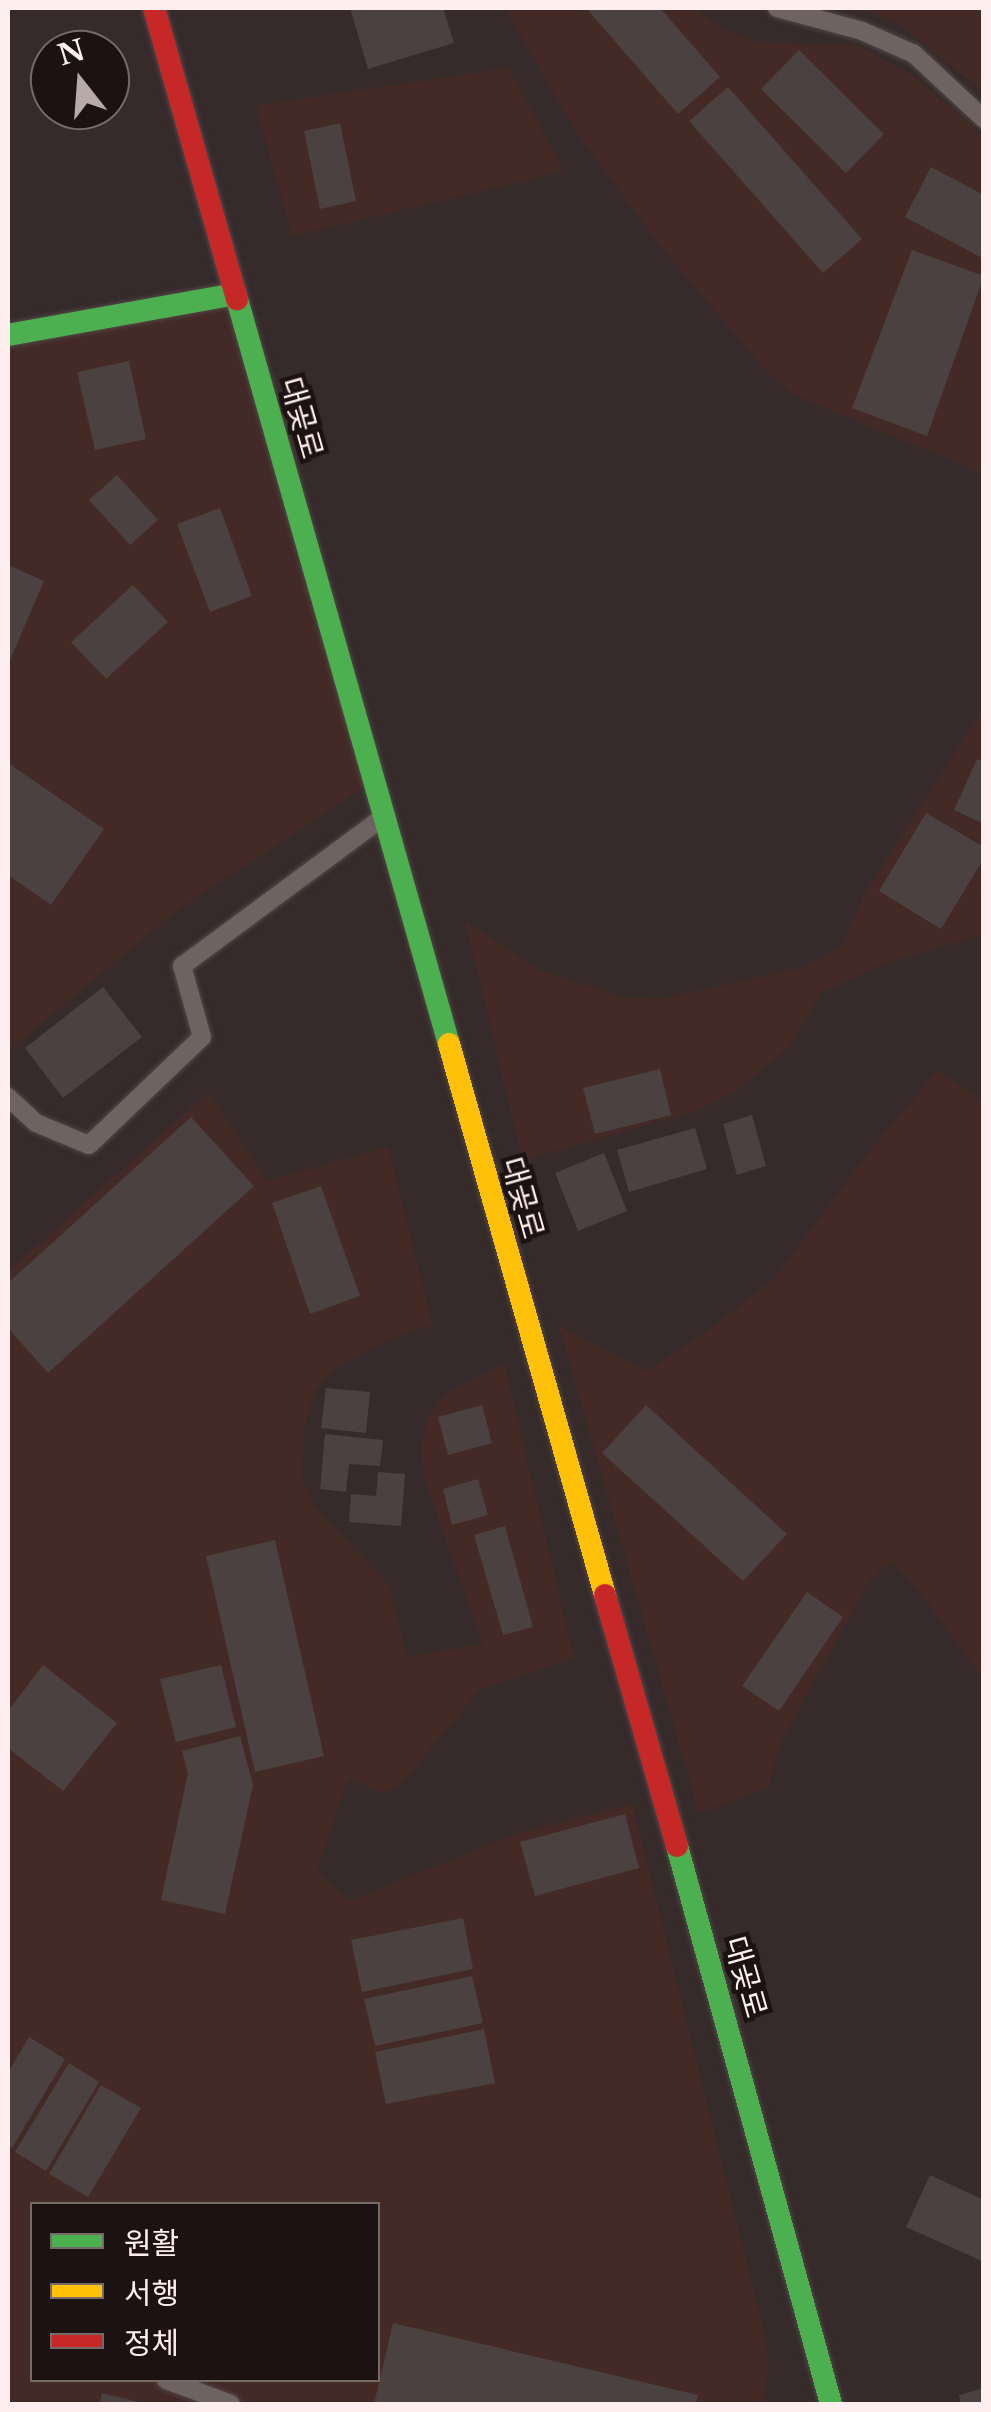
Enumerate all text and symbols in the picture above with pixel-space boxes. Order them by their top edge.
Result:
north arrow [30,30,130,130]
text: N [54,32,89,73]
street label: 대곶로 [272,373,330,463]
street label: 대곶로 [493,1153,551,1243]
street label: 대곶로 [716,1932,774,2022]
legend [30,2202,380,2382]
text: 원활 [124,2225,179,2262]
text: 서행 [124,2275,179,2312]
text: 정체 [124,2325,179,2362]

